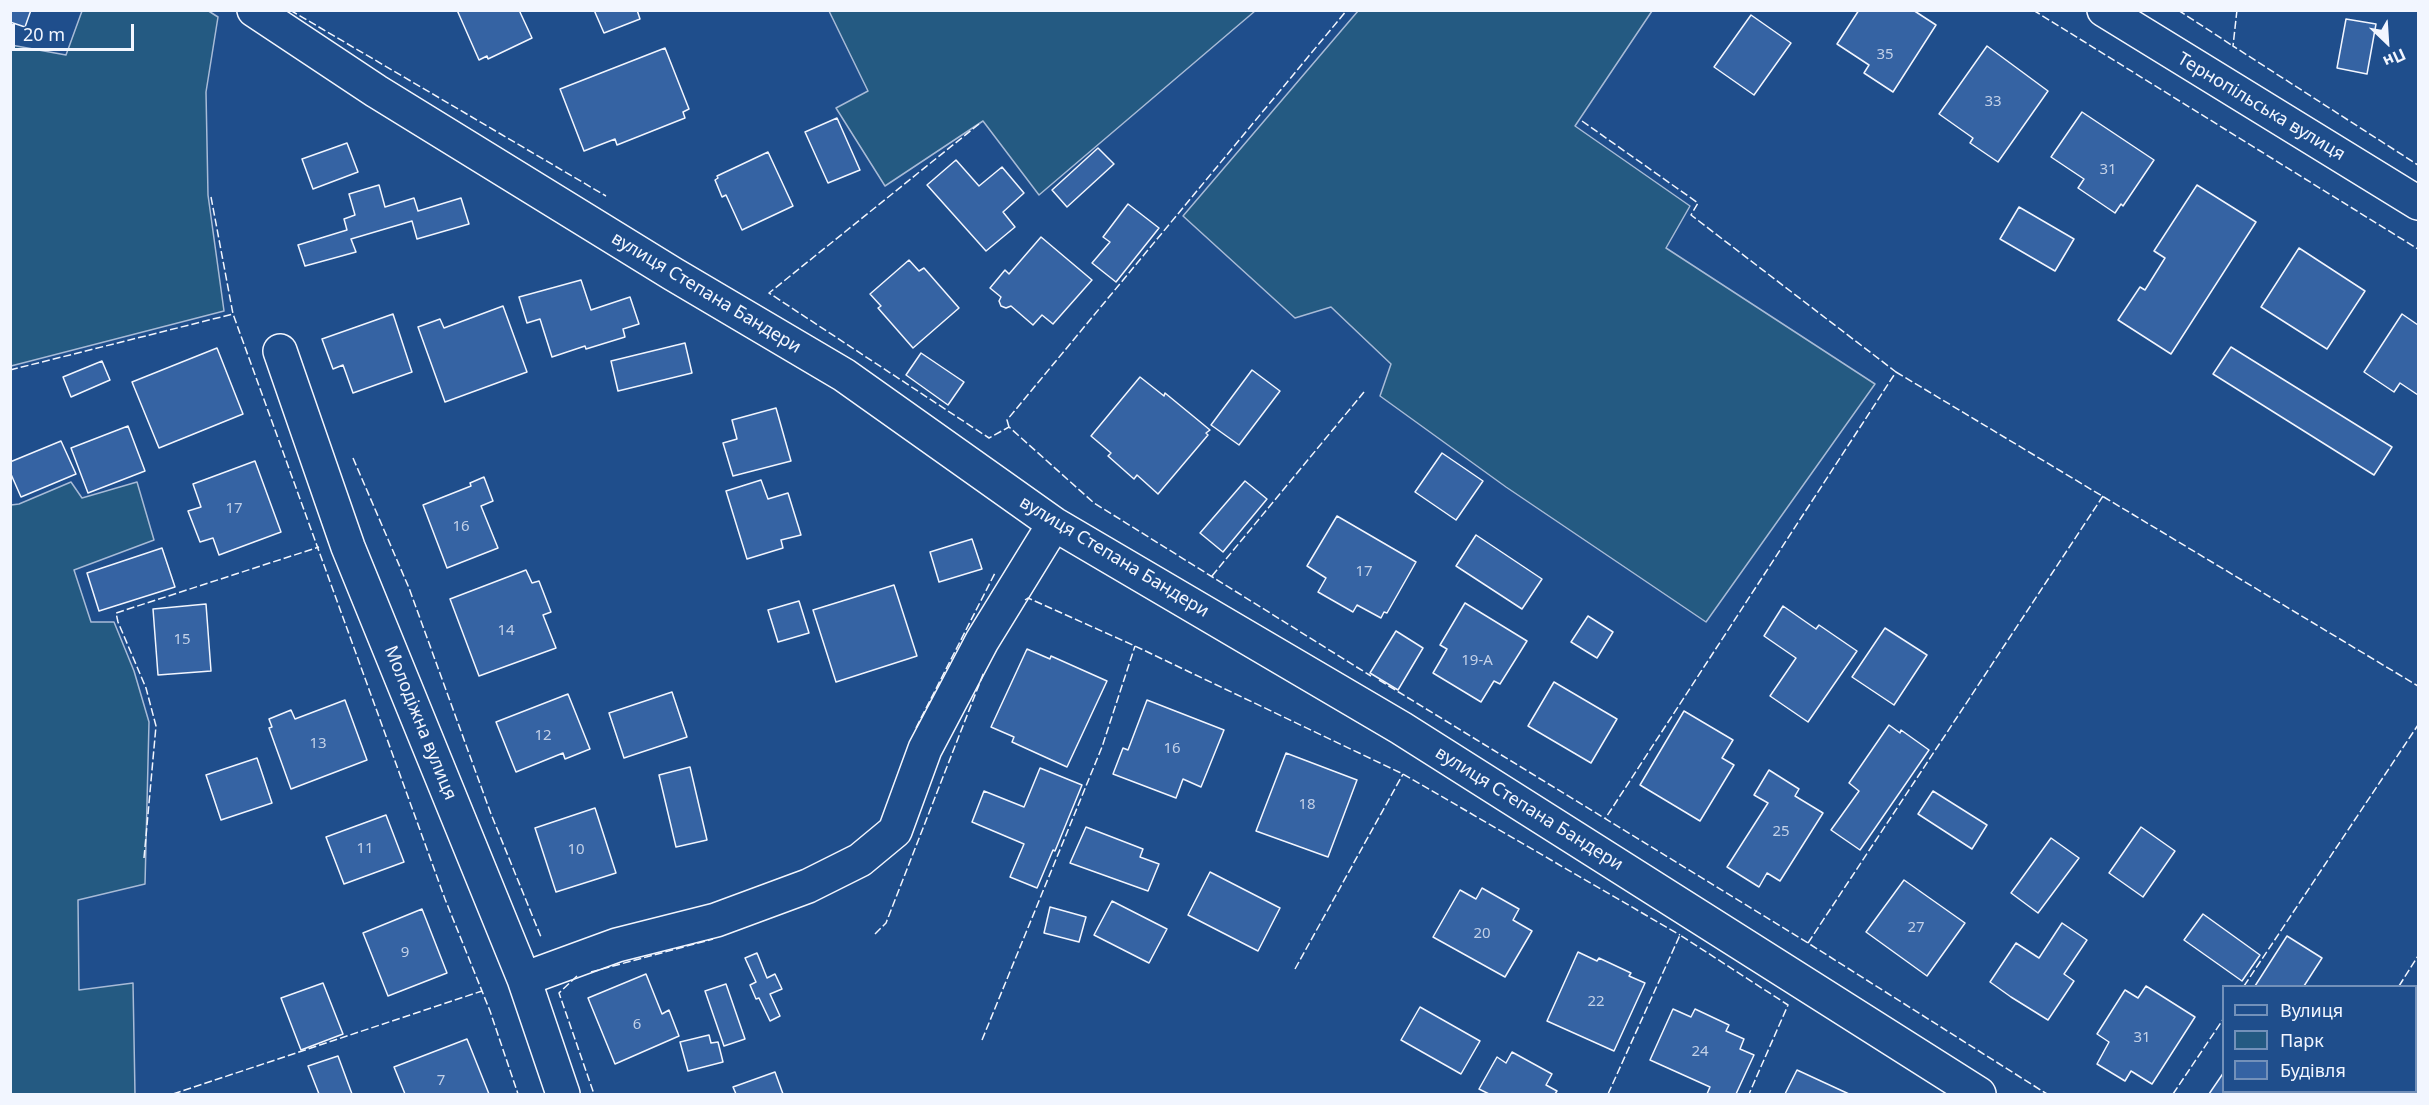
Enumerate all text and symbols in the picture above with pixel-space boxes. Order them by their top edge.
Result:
scale bar [15,12,136,50]
north arrow [2357,12,2417,72]
text: 20 m [23,22,65,46]
text: Пн [2380,44,2410,73]
house number: 35 [1876,46,1894,64]
street label: Тернопільська вулиця [2173,48,2349,166]
house number: 33 [1984,93,2002,111]
house number: 31 [2099,161,2117,179]
street label: вулиця Степана Бандери [607,228,805,358]
street label: вулиця Степана Бандери [1015,492,1213,622]
house number: 17 [225,500,243,518]
house number: 16 [452,518,470,536]
house number: 17 [1355,563,1373,581]
house number: 14 [497,622,515,640]
house number: 15 [173,631,191,649]
street label: Молодіжна вулиця [379,643,461,803]
house number: 19-А [1461,652,1493,670]
house number: 12 [534,727,552,745]
house number: 13 [309,735,327,753]
house number: 16 [1163,740,1181,758]
street label: вулиця Степана Бандери [1431,742,1627,876]
house number: 18 [1298,796,1316,814]
house number: 25 [1772,823,1790,841]
house number: 11 [356,840,374,858]
house number: 10 [567,841,585,859]
house number: 27 [1907,919,1925,937]
house number: 20 [1473,925,1491,943]
house number: 9 [401,944,409,962]
legend [2222,985,2417,1093]
house number: 22 [1587,993,1605,1011]
text: Вулиця [2280,998,2343,1022]
house number: 6 [633,1016,641,1034]
text: Парк [2280,1028,2324,1052]
house number: 31 [2133,1029,2151,1047]
house number: 24 [1691,1043,1709,1061]
text: Будівля [2280,1058,2346,1082]
house number: 7 [437,1072,445,1090]

